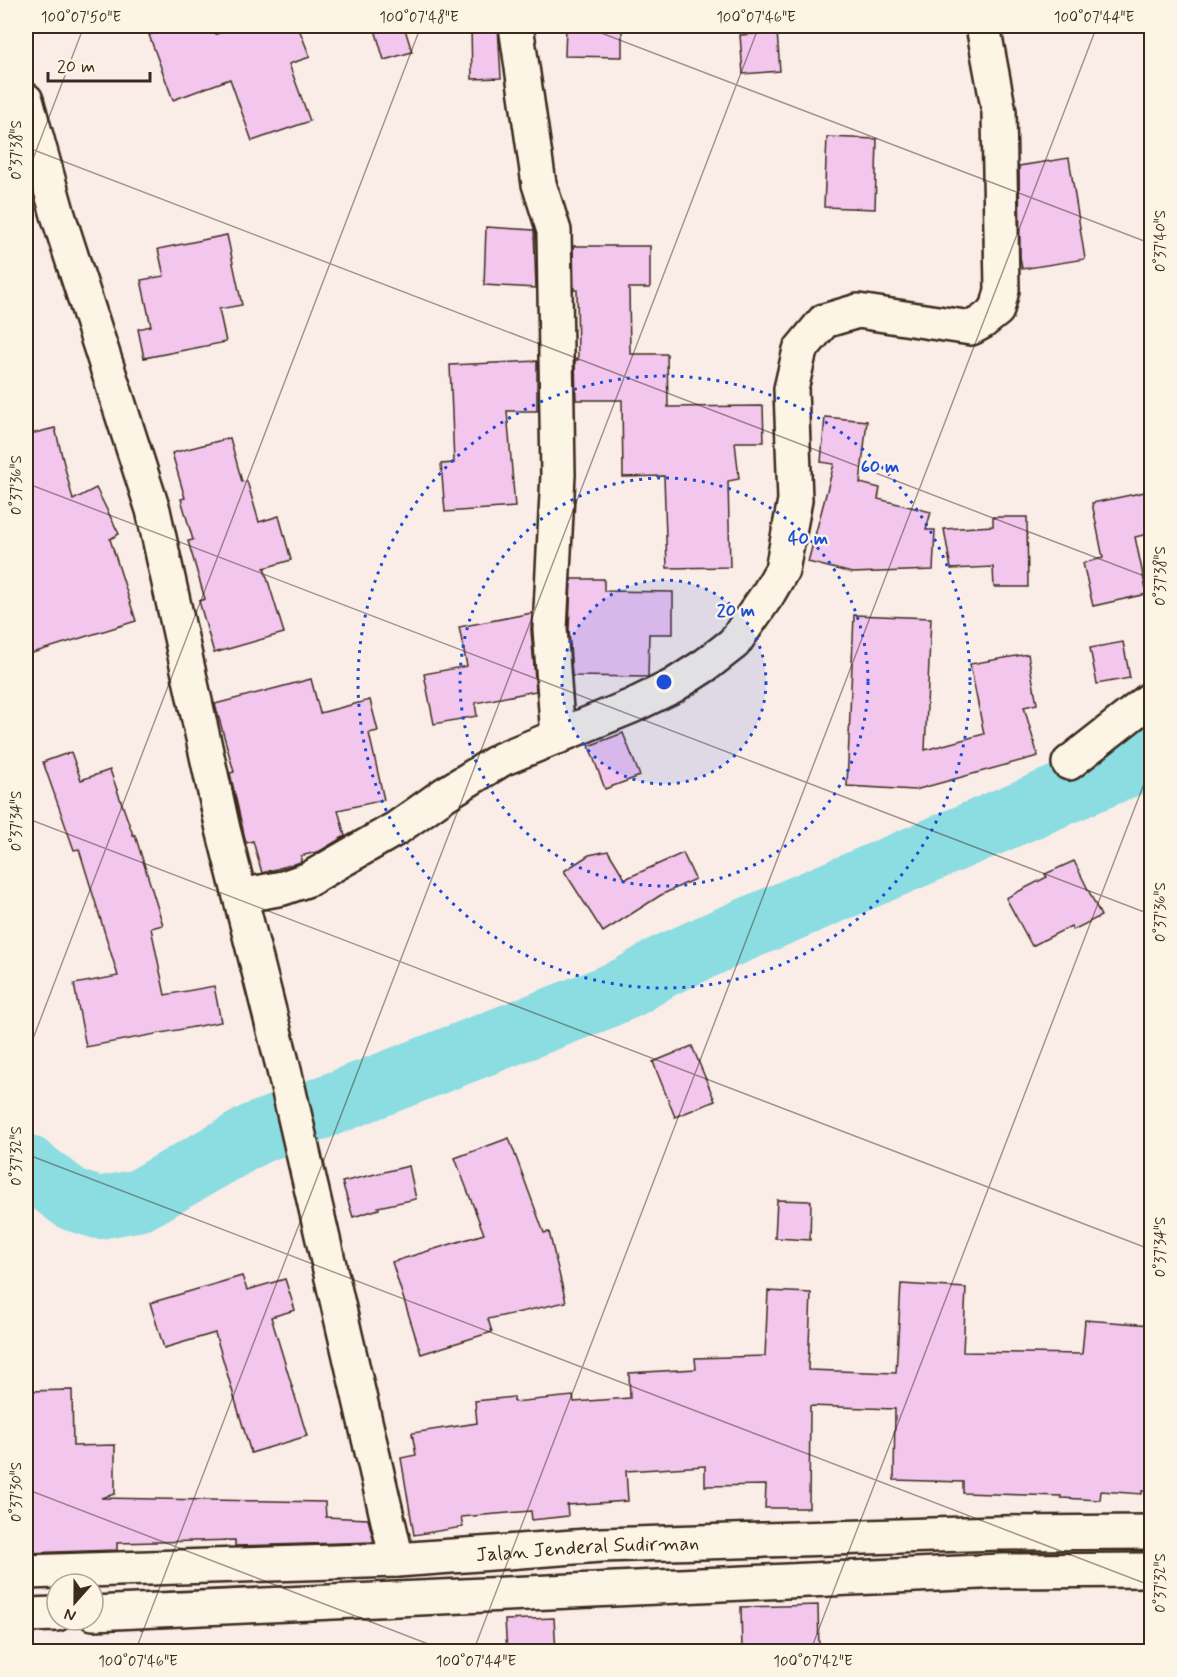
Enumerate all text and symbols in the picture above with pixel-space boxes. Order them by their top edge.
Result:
text: 100°07'50"E [41,8,121,28]
text: 100°07'48"E [379,8,459,28]
text: 100°07'46"E [716,8,796,28]
text: 100°07'44"E [1054,8,1135,28]
scale bar [48,45,150,83]
text: 20 m [57,55,95,79]
text: 0°37'38"S [7,120,27,180]
text: 0°37'40"S [1151,210,1171,272]
text: 0°37'36"S [7,455,27,515]
text: 60 m [861,455,899,479]
text: 40 m [788,527,828,551]
text: 0°37'38"S [1151,546,1171,606]
text: 20 m [717,599,755,623]
centre of rings [654,672,674,692]
text: 0°37'34"S [7,791,27,851]
text: 0°37'36"S [1151,882,1171,942]
text: 0°37'32"S [7,1126,27,1186]
text: 0°37'34"S [1151,1217,1171,1277]
text: 0°37'30"S [7,1462,27,1522]
street label: Jalan Jenderal Sudirman [475,1530,699,1569]
text: 0°37'32"S [1151,1553,1171,1613]
north arrow [45,1572,105,1632]
text: N [61,1603,79,1626]
text: 100°07'46"E [98,1652,178,1672]
text: 100°07'44"E [436,1652,517,1672]
text: 100°07'42"E [773,1652,853,1672]

